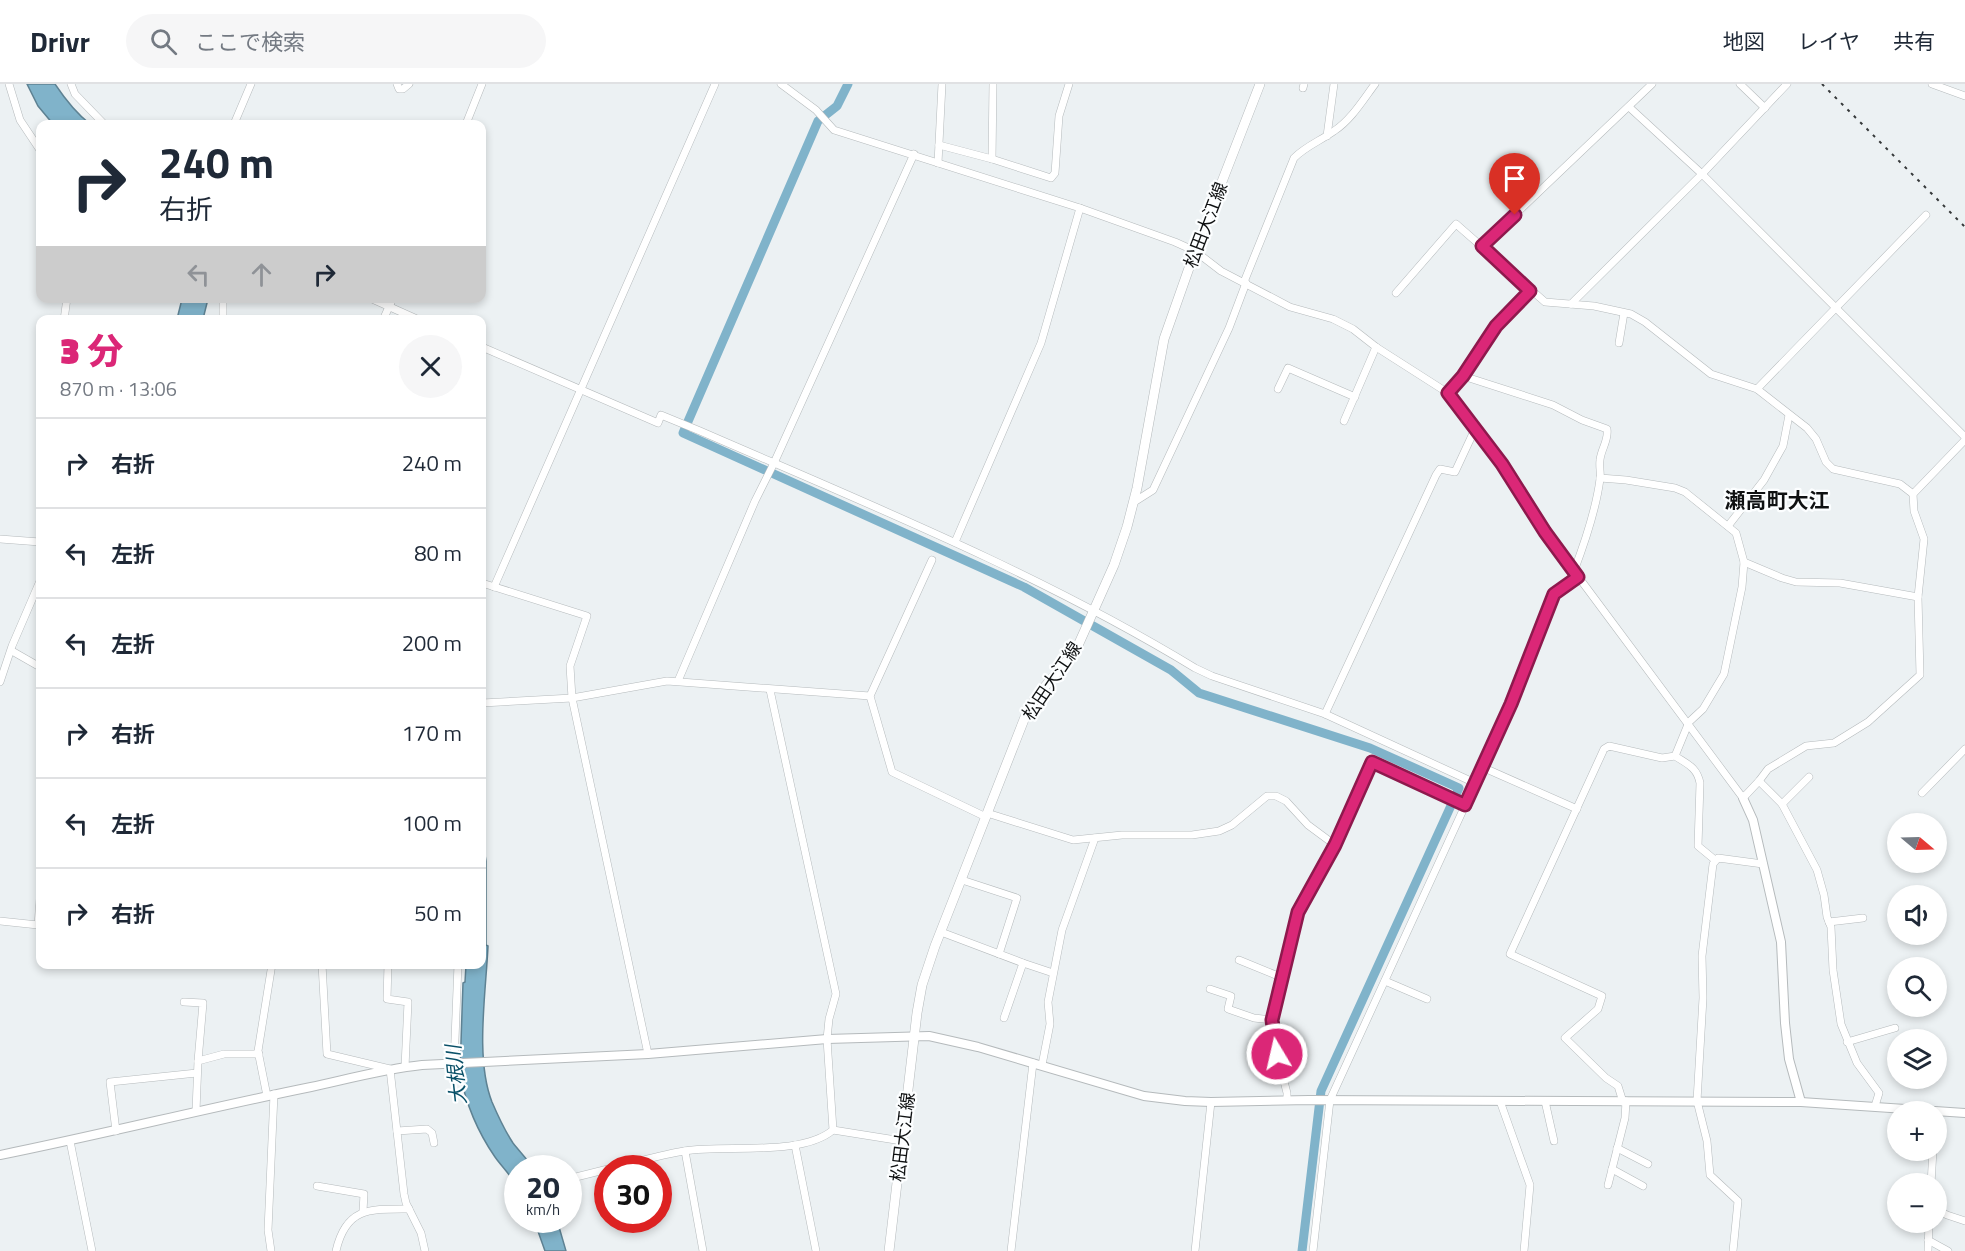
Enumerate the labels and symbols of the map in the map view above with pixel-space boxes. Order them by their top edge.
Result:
pin [1489,153,1540,215]
street label: 松田大江線 [1177,178,1234,272]
district label: 瀬高町大江 [1725,484,1830,516]
street label: 松田大江線 [1015,636,1088,726]
north arrow [1887,813,1947,873]
position arrow [1245,1022,1309,1086]
water label: 大根川 [437,1042,474,1107]
street label: 松田大江線 [884,1091,921,1183]
speed limit sign: 30 [594,1155,672,1233]

